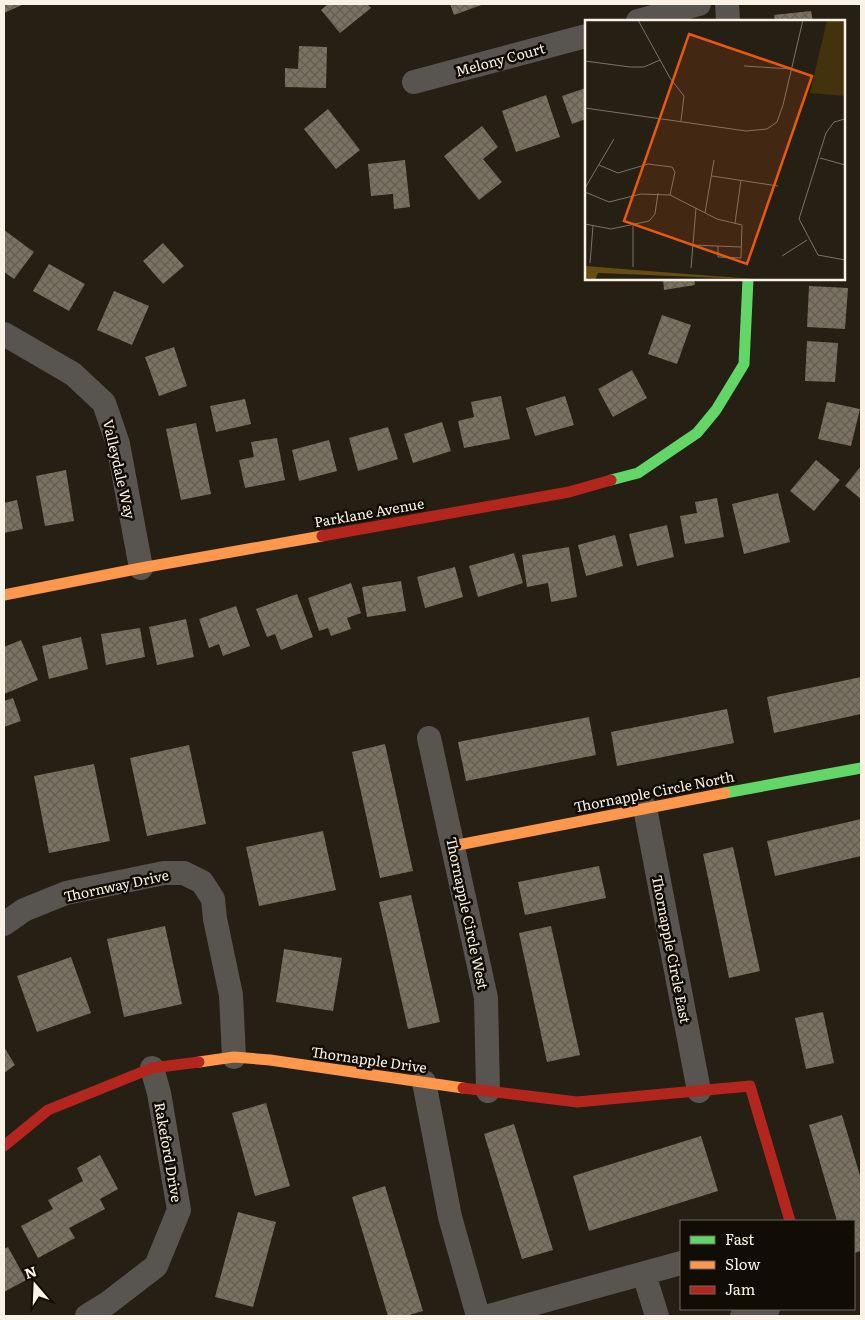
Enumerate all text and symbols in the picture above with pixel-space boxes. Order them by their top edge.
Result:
inset map [585,20,845,280]
street label: Melony Court [453,37,547,81]
street label: Valleydale Way [99,417,141,522]
street label: Parklane Avenue [313,492,425,532]
street label: Thornapple Circle North [572,766,736,816]
street label: Thornapple Circle West [442,835,494,991]
street label: Thornway Drive [62,864,170,906]
street label: Thornapple Circle East [648,873,696,1025]
street label: Thornapple Drive [310,1041,428,1077]
street label: Rakeford Drive [150,1100,188,1204]
legend [680,1220,855,1310]
text: Fast [725,1227,754,1250]
text: Slow [725,1252,760,1275]
north arrow [10,1260,60,1310]
text: N [22,1260,39,1283]
text: Jam [725,1277,756,1300]

